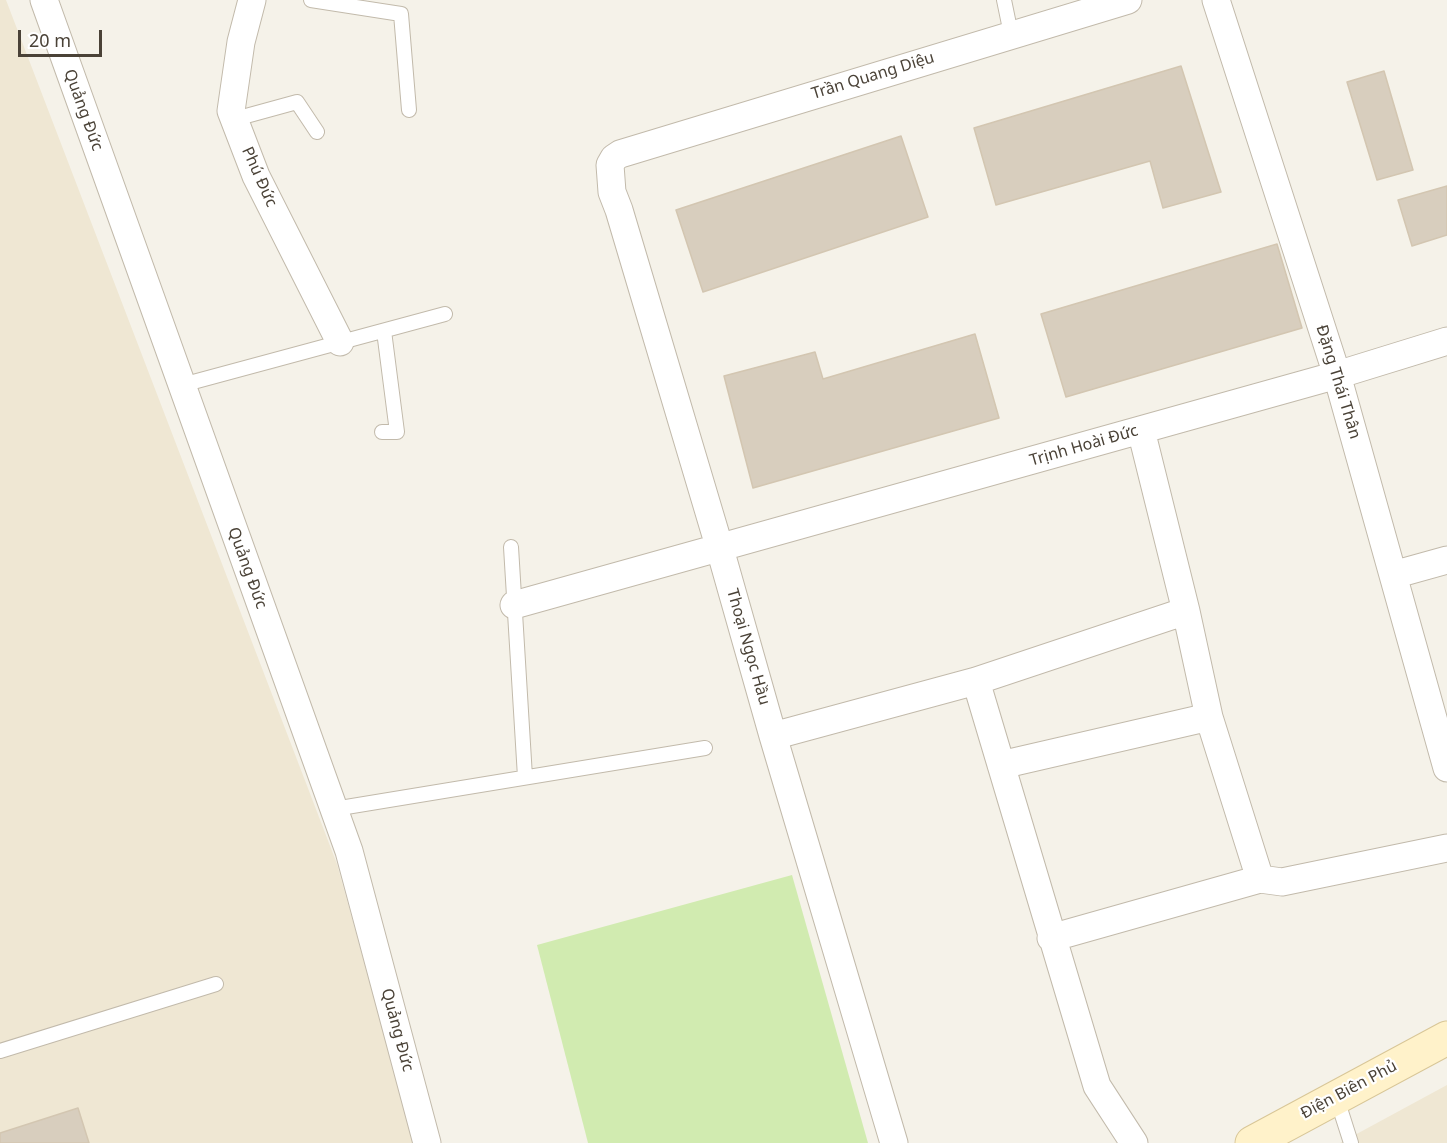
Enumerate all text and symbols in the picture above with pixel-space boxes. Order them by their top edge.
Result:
scale bar [21,18,105,56]
text: 20 m [29,28,71,52]
street label: Trần Quang Diệu [809,48,937,104]
street label: Quảng Đức [59,67,107,153]
street label: Phú Đức [237,144,281,210]
street label: Đặng Thái Thân [1312,323,1364,441]
street label: Trịnh Hoài Đức [1028,421,1140,471]
street label: Quảng Đức [223,525,271,611]
street label: Thoại Ngọc Hầu [722,587,774,707]
street label: Quảng Đức [377,986,417,1074]
street label: Điện Biên Phủ [1298,1057,1400,1123]

